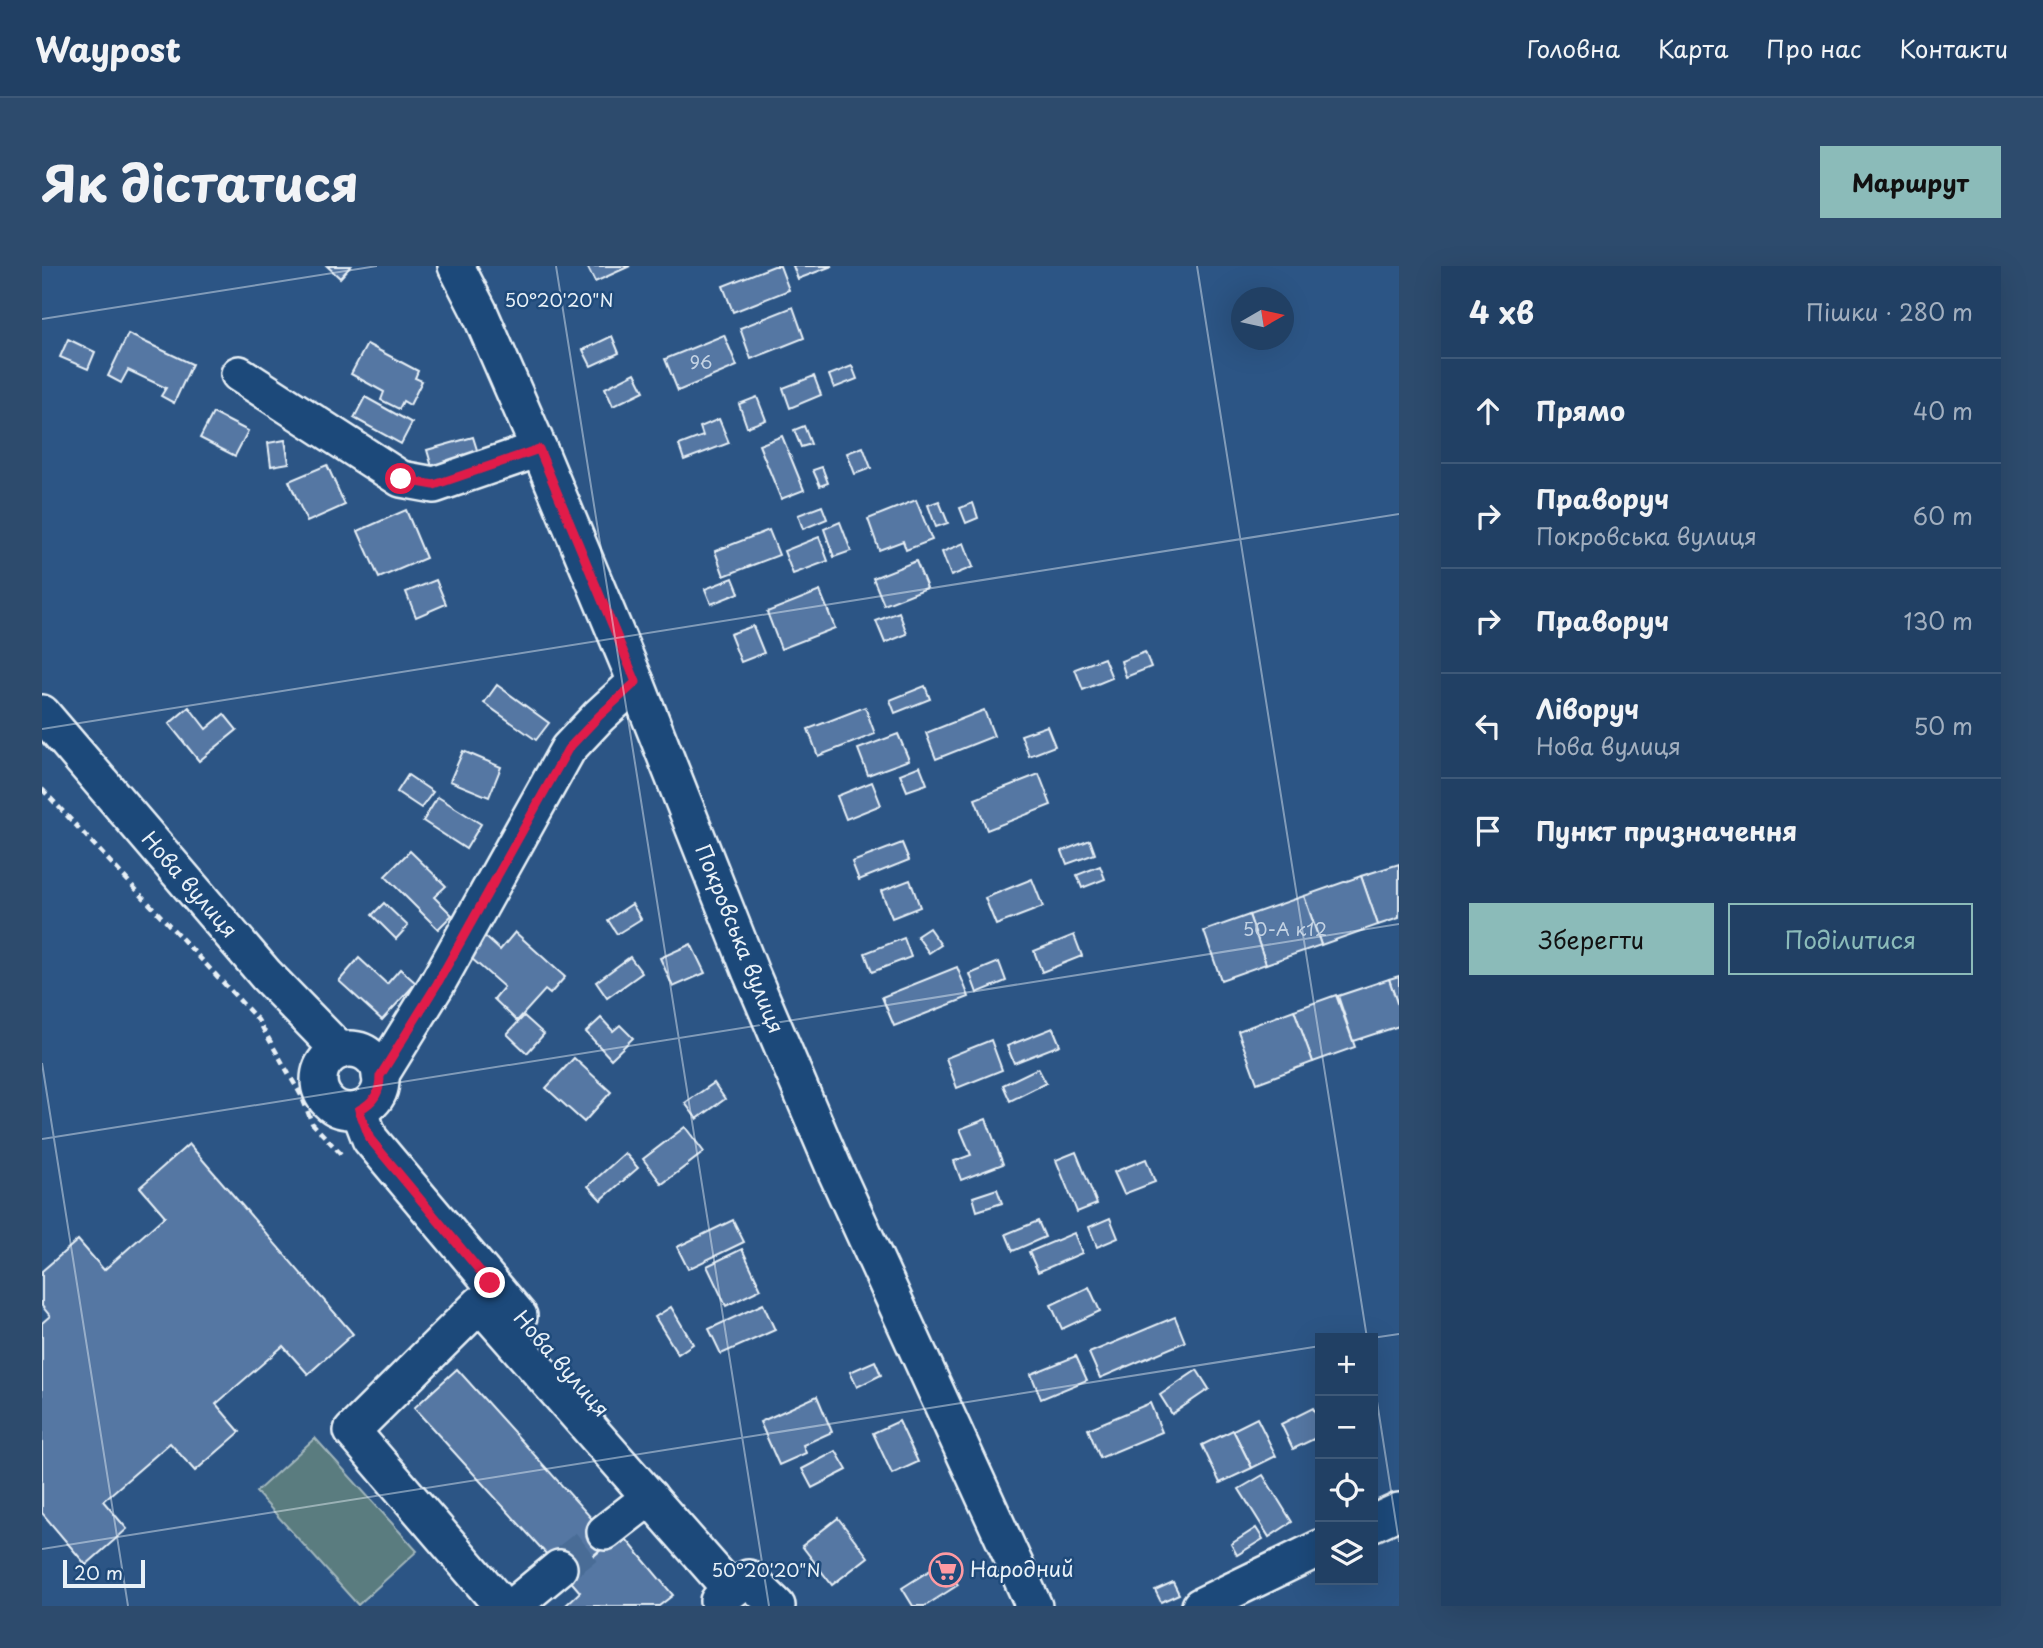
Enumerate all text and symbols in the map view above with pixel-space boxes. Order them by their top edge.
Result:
text: Waypost [35,23,181,73]
text: Головна [1527,30,1620,66]
text: Карта [1658,30,1728,66]
text: Про нас [1766,30,1861,66]
text: Контакти [1899,30,2008,66]
text: Як дістатися [42,145,359,219]
button: Маршрут [1820,146,2001,218]
text: 50°20'20"N [504,286,614,313]
north arrow [1231,287,1294,350]
text: 4 хв [1469,289,1534,334]
text: Пішки · 280 m [1806,294,1973,329]
house number: 96 [690,348,712,375]
text: Прямо [1536,391,1625,430]
icon: ahead [1469,392,1507,430]
text: 40 m [1913,393,1973,428]
route start [385,463,416,494]
text: Праворуч [1536,479,1669,518]
icon: right [1469,497,1507,535]
text: 60 m [1913,498,1973,533]
text: Покровська вулиця [1536,518,1757,553]
text: Праворуч [1536,601,1669,640]
icon: right [1469,602,1507,640]
text: 130 m [1903,603,1973,638]
text: Ліворуч [1536,689,1639,728]
icon: left [1469,707,1507,745]
text: 50 m [1913,708,1973,743]
text: Нова вулиця [1536,728,1681,763]
text: Пункт призначення [1536,811,1797,850]
icon: arrive [1469,812,1507,850]
street label: Нова вулиця [135,823,246,944]
street label: Покровська вулиця [688,839,793,1038]
button: Зберегти [1469,903,1714,975]
button: Поділитися [1728,903,1973,975]
house number: 50-А к12 [1243,915,1327,942]
route end [474,1267,505,1298]
street label: Нова вулиця [507,1302,618,1423]
map controls [1315,1333,1378,1585]
button: + [1315,1333,1378,1396]
button: − [1315,1396,1378,1459]
button: locate [1315,1459,1378,1522]
button: layers [1315,1522,1378,1585]
supermarket icon: Народний [927,1551,965,1589]
place label: Народний [970,1552,1074,1584]
text: 50°20'20"N [711,1556,821,1583]
scale bar [63,1557,145,1589]
text: 20 m [74,1558,123,1586]

